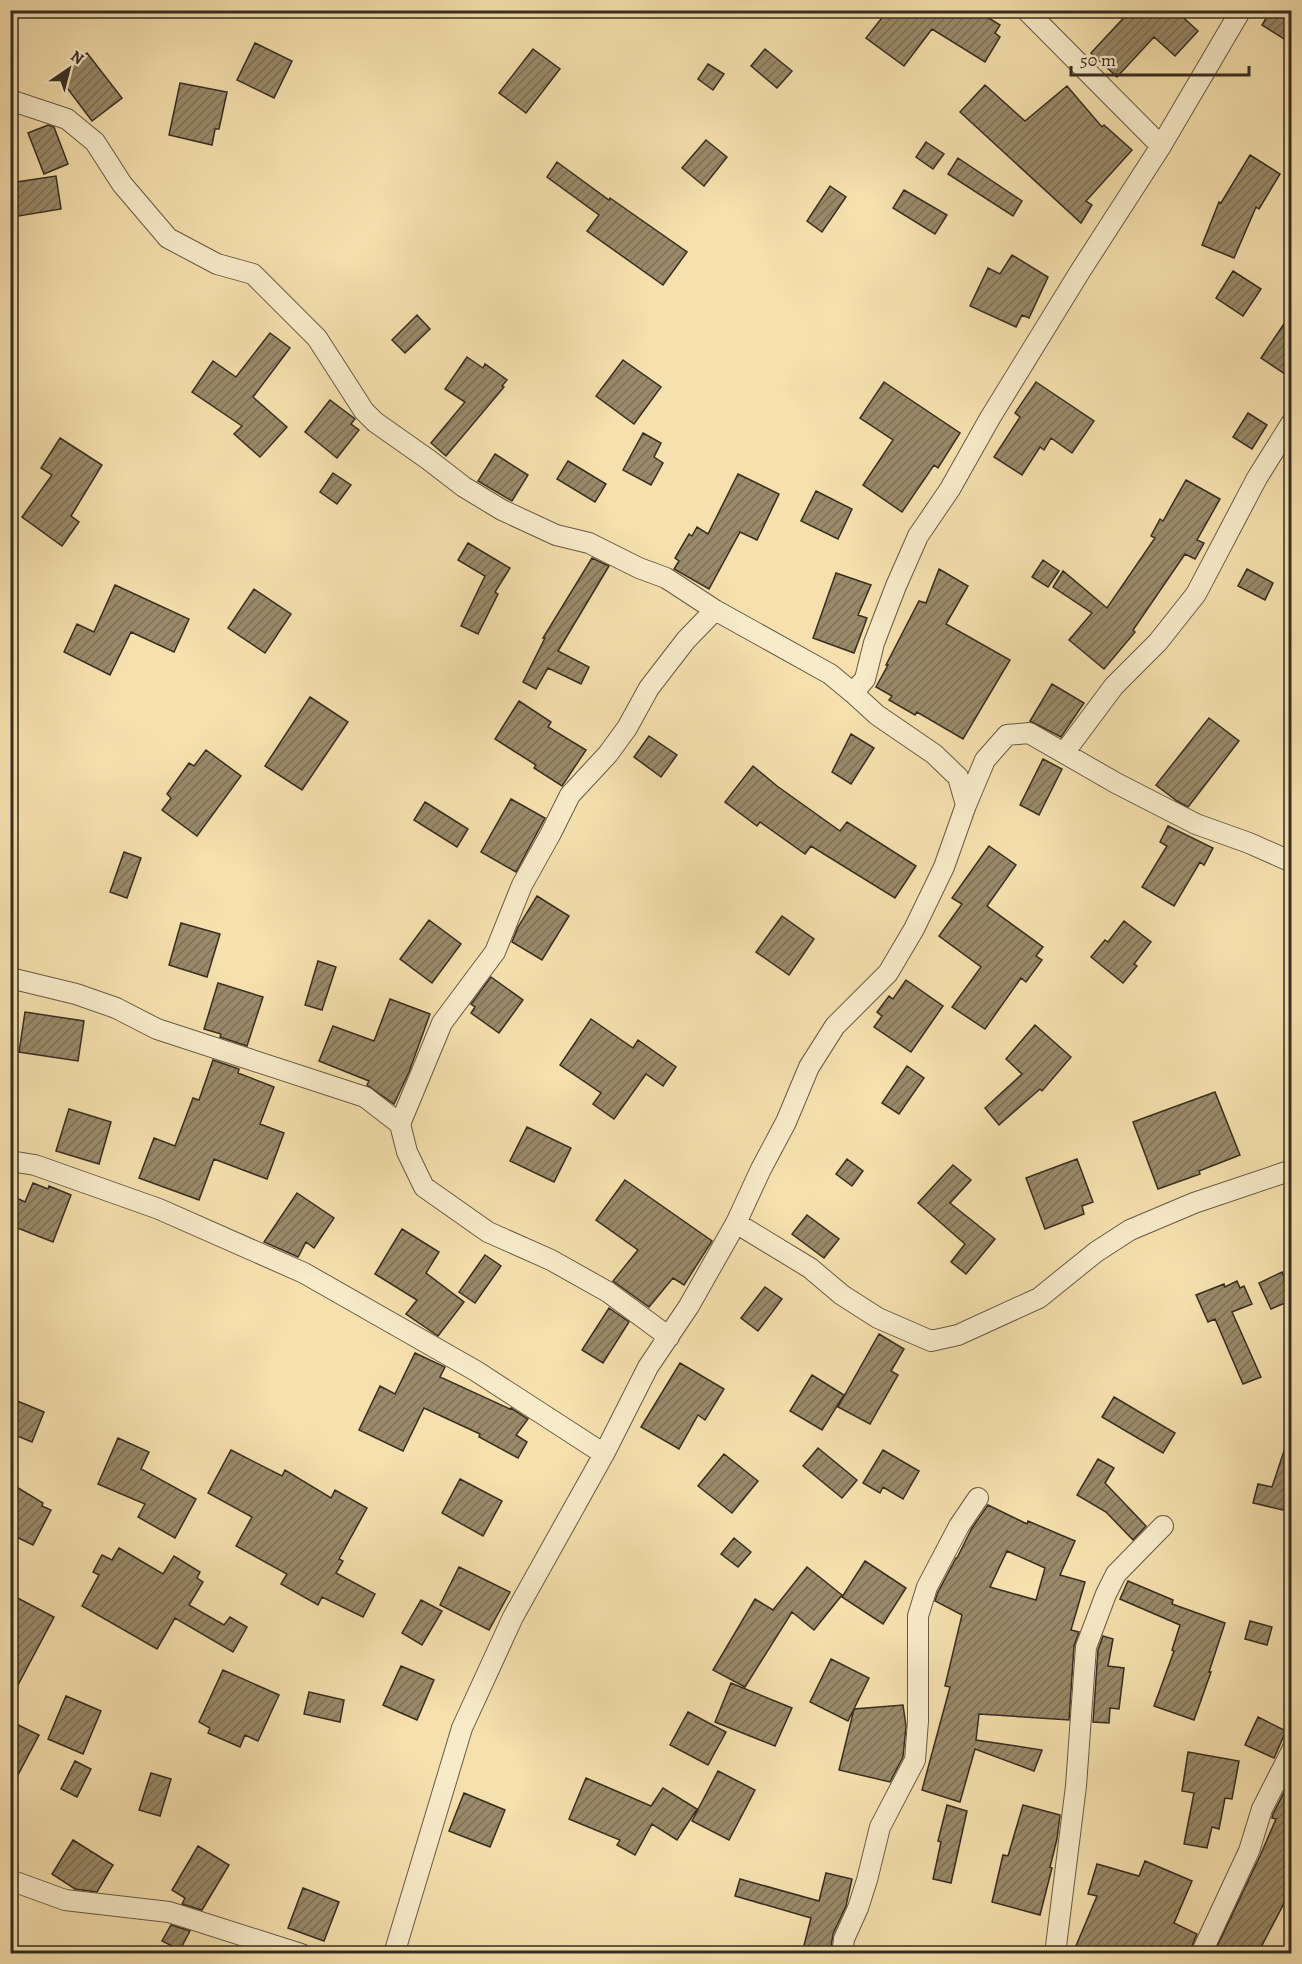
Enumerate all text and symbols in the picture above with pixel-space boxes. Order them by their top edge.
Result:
north arrow [39,39,99,99]
scale bar [1071,39,1250,77]
text: N [66,45,88,70]
text: 50 m [1080,48,1116,72]

